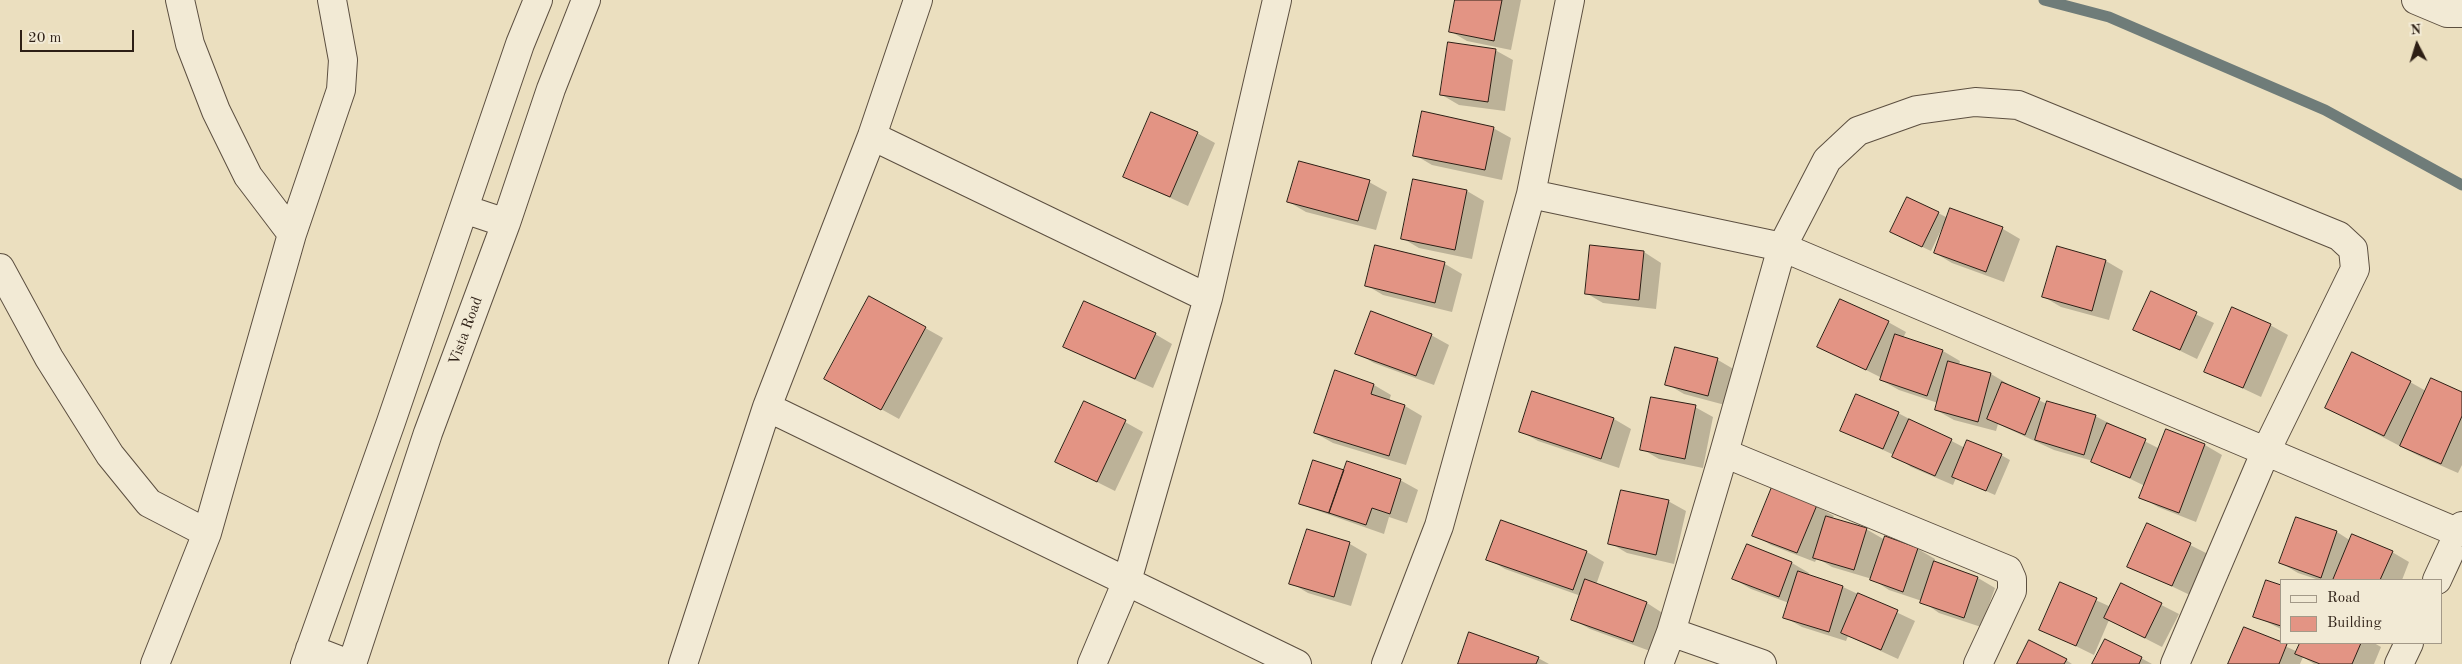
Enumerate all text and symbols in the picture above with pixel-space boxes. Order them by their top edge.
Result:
scale bar [22,20,136,52]
north arrow [2392,20,2442,70]
text: N [2410,23,2422,37]
text: 20 m [28,31,62,46]
street label: Vista Road [445,294,487,368]
legend [2280,579,2442,644]
text: Road [2327,591,2360,606]
text: Building [2327,616,2382,631]

